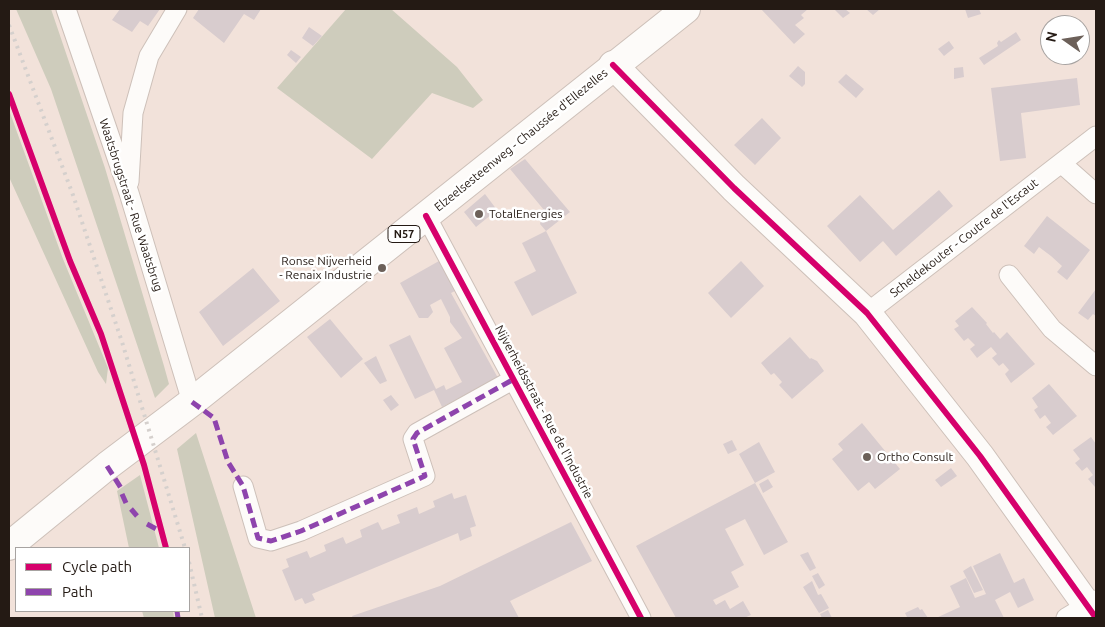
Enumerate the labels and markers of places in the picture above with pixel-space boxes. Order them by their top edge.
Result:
place label: TotalEnergies [489,207,563,221]
marker: TotalEnergies [473,208,485,220]
place label: Ronse Nijverheid - Renaix Industrie [279,254,372,282]
marker: Ronse Nijverheid - Renaix Industrie [376,262,388,274]
place label: Ortho Consult [877,450,953,464]
marker: Ortho Consult [861,451,873,463]

